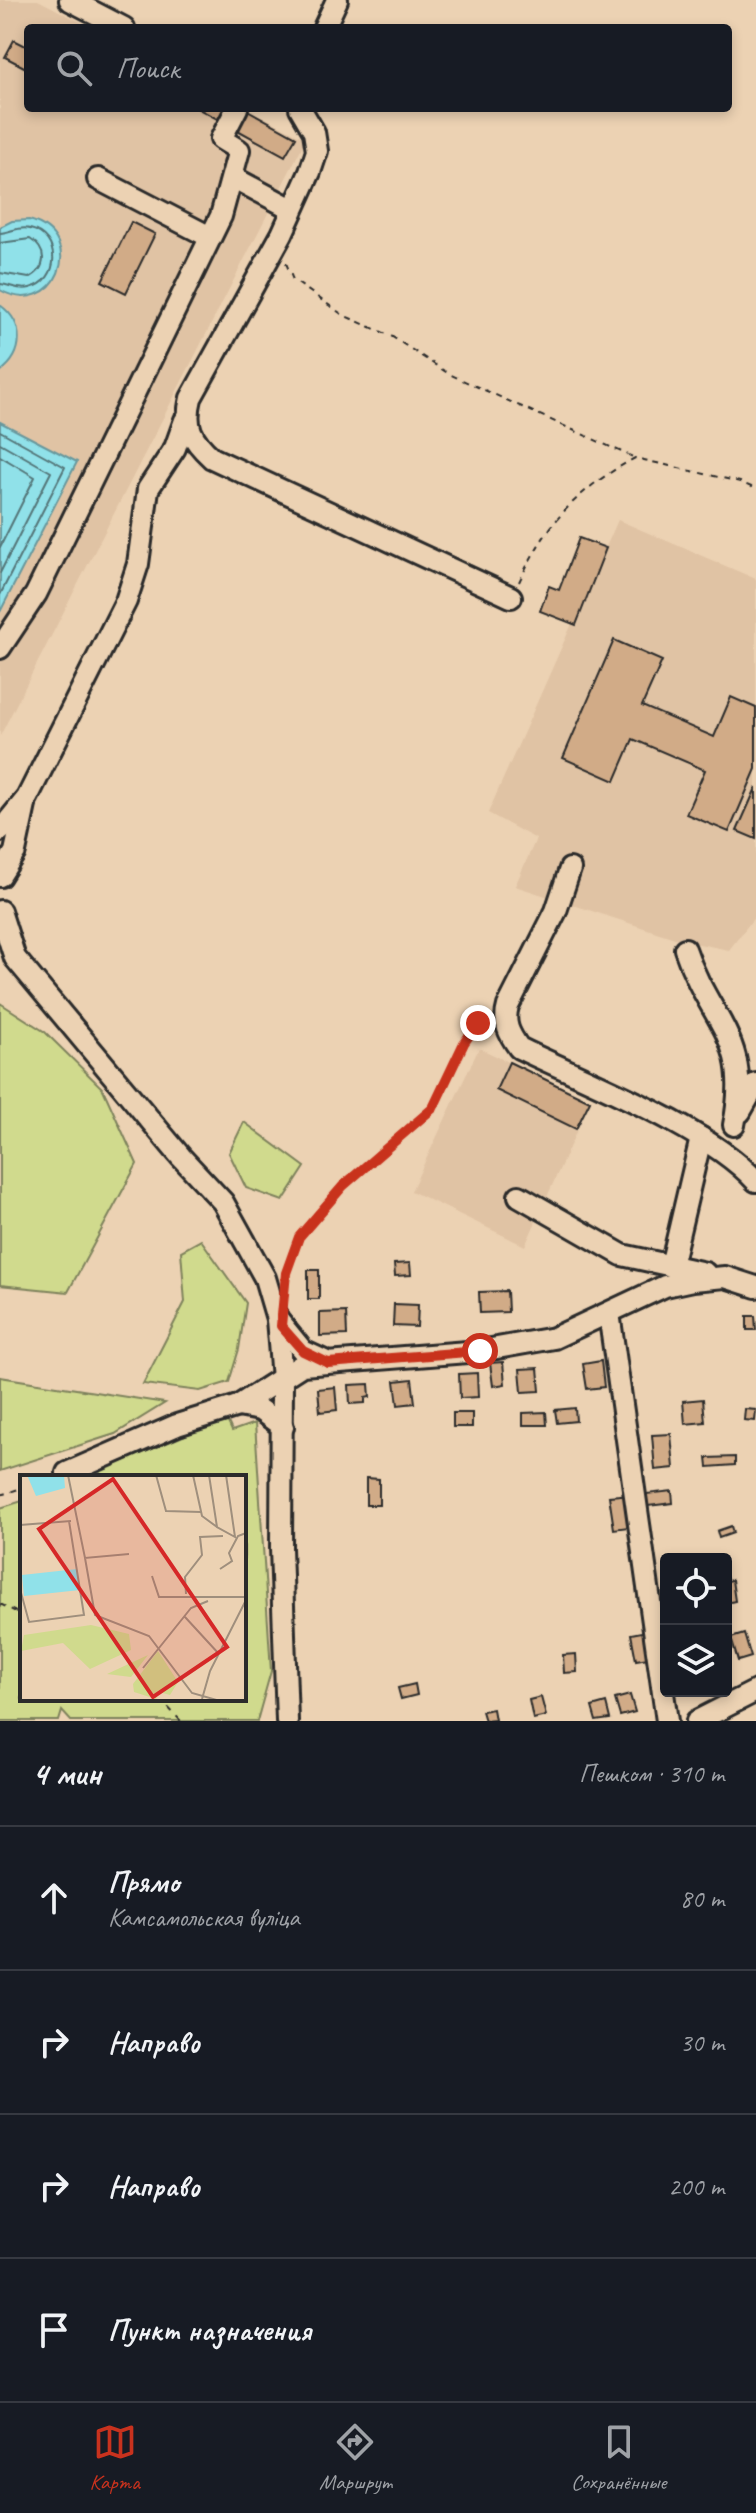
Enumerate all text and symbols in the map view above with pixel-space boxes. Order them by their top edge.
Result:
search box [24,24,732,112]
icon: search [52,46,96,90]
text: Поиск [116,49,179,87]
route end [460,1005,496,1041]
route start [462,1333,498,1369]
inset map [20,1475,246,1701]
map controls [660,1553,732,1697]
button: locate [660,1553,732,1625]
button: layers [660,1625,732,1697]
text: 4 мин [32,1752,101,1795]
text: Пешком · 310 m [579,1757,724,1790]
text: Прямо [108,1863,179,1901]
icon: ahead [32,1876,76,1920]
text: 80 m [680,1882,724,1915]
text: Камсамольская вуліца [108,1901,300,1934]
icon: right [32,2020,76,2064]
text: Направо [108,2023,200,2061]
text: 30 m [680,2026,724,2059]
icon: right [32,2164,76,2208]
text: Направо [108,2167,200,2205]
text: 200 m [668,2170,724,2203]
icon: arrive [32,2308,76,2352]
text: Пункт назначения [108,2311,311,2349]
tab: Карта [90,2420,140,2496]
tab: Маршрут [319,2420,392,2496]
tab: Сохранённые [571,2420,666,2496]

